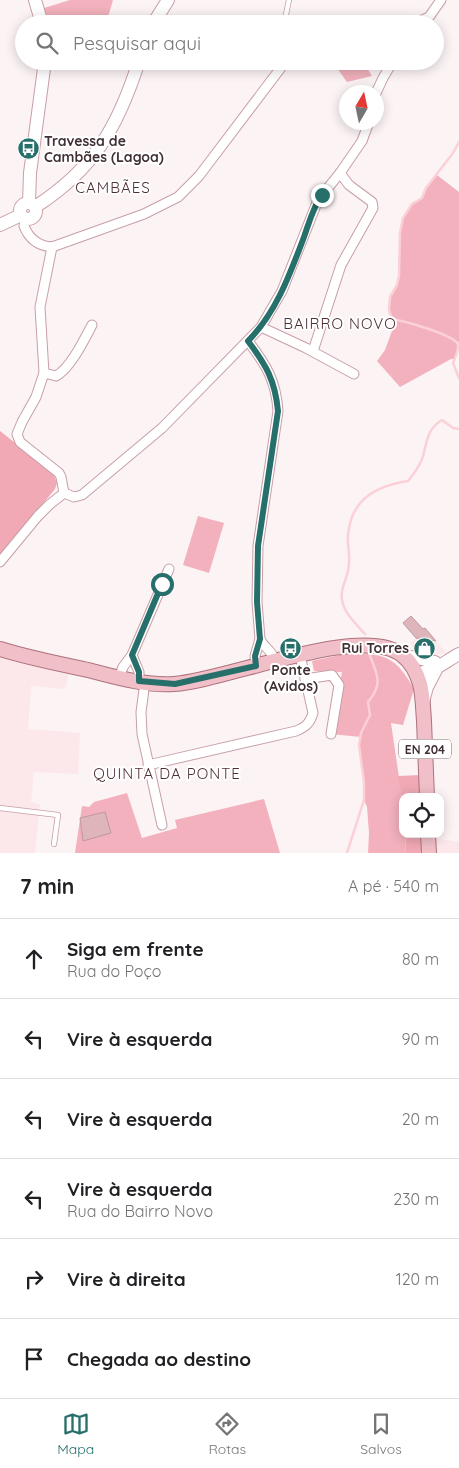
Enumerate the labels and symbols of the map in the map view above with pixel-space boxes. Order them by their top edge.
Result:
north arrow [339,85,384,130]
place label: Travessa de Cambães (Lagoa) [44,132,164,166]
bus stop icon: Travessa de Cambães (Lagoa) [16,137,40,161]
district label: CAMBÃES [75,178,151,197]
route end [311,184,334,207]
district label: BAIRRO NOVO [283,314,397,333]
route start [151,573,174,596]
bus stop icon: Ponte (Avidos) [279,636,303,660]
shop icon: Rui Torres [413,636,437,660]
place label: Rui Torres [341,639,409,657]
place label: Ponte (Avidos) [264,661,318,695]
road number: EN 204 [399,740,451,759]
district label: QUINTA DA PONTE [93,764,241,783]

